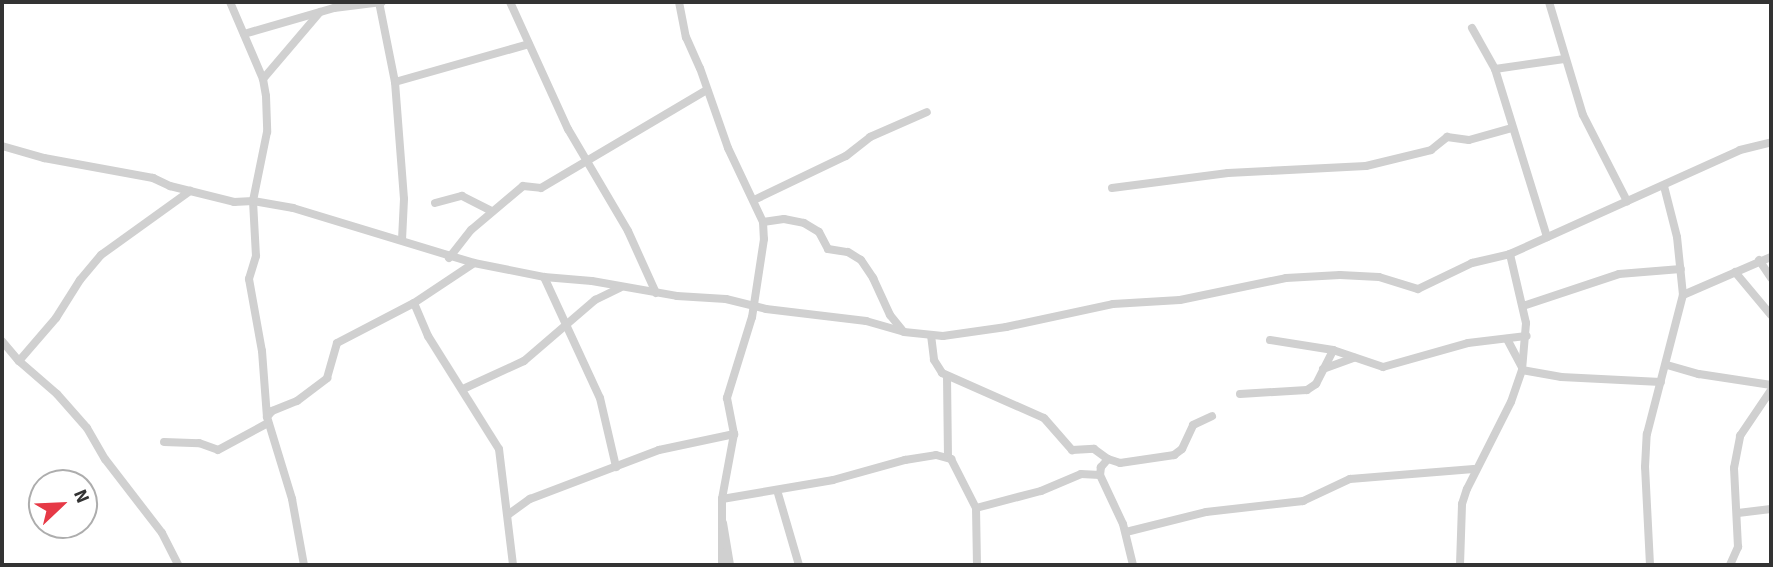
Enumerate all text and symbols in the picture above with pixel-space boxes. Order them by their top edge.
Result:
north arrow [28,469,98,539]
text: N [66,485,96,507]

